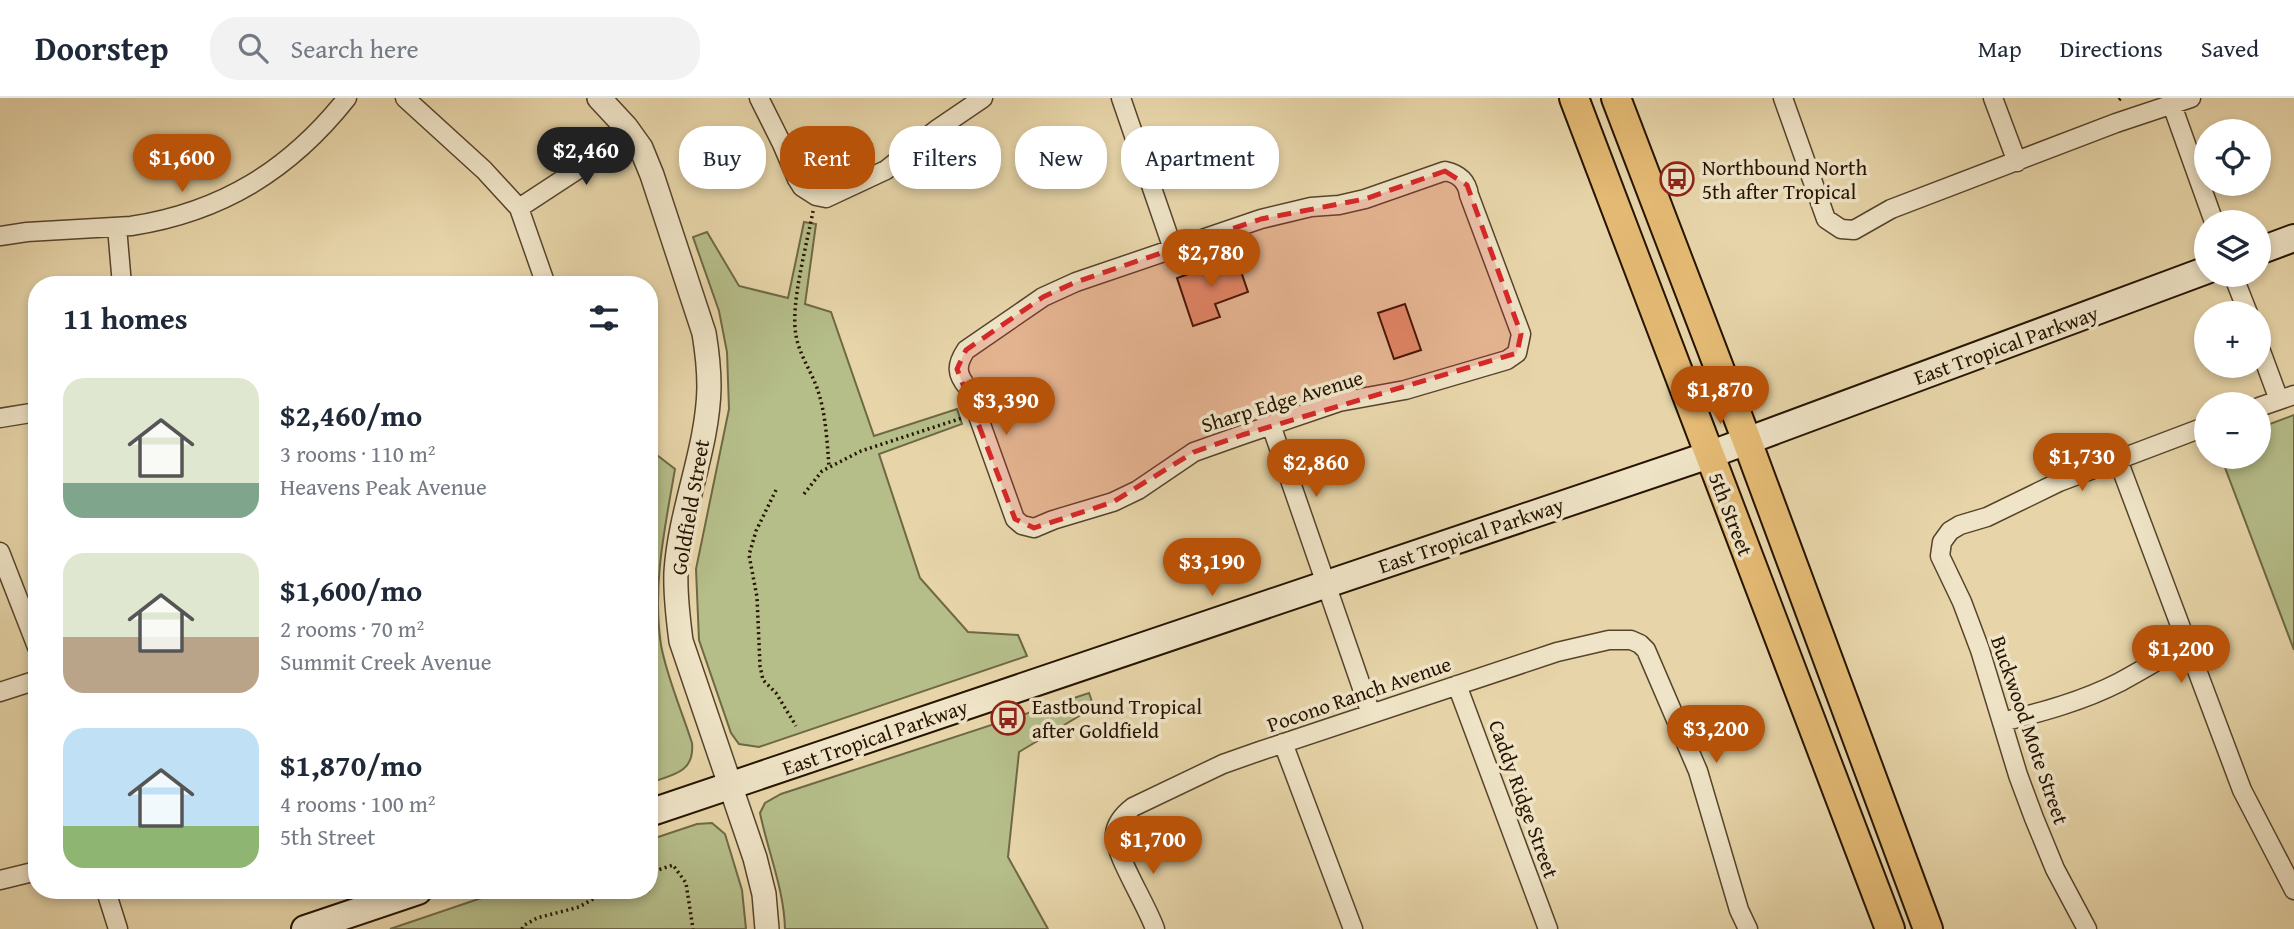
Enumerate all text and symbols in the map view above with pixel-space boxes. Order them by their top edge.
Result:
search box [210,17,700,80]
text: Doorstep [35,24,168,72]
icon: search [234,29,272,67]
text: Search here [290,29,419,68]
text: Map [1978,31,2022,66]
text: Directions [2060,31,2163,66]
text: Saved [2201,31,2259,66]
map controls [2194,119,2271,469]
button: locate [2194,119,2271,196]
chip: Buy [679,126,766,189]
chip: Rent [780,126,875,189]
chip: Filters [889,126,1001,189]
chip: New [1015,126,1107,189]
chip: Apartment [1121,126,1279,189]
pin: $2,460 [529,127,643,187]
text: $2,460 [553,133,619,166]
pin: $1,600 [125,134,239,194]
text: $1,600 [149,140,215,173]
place label: Northbound North 5th after Tropical [1702,152,1867,207]
bus stop icon: Northbound North 5th after Tropical [1658,160,1696,198]
button: layers [2194,210,2271,287]
pin: $2,780 [1154,230,1268,289]
text: $2,780 [1178,235,1244,268]
text: 11 homes [63,296,188,340]
street label: East Tropical Parkway [1909,297,2103,393]
icon: filters [585,299,623,337]
button: + [2194,301,2271,378]
street label: Sharp Edge Avenue [1197,362,1367,440]
pin: $1,870 [1663,366,1777,426]
text: $1,870 [1687,372,1753,405]
pin: $3,390 [949,378,1063,437]
text: $3,390 [973,383,1039,416]
button: − [2194,392,2271,469]
text: $2,460/mo [280,393,422,437]
icon: home [119,406,203,490]
pin: $1,730 [2025,434,2139,493]
street label: Goldfield Street [663,436,717,577]
text: 3 rooms · 110 m² [280,437,435,470]
text: $1,730 [2049,439,2115,472]
pin: $2,860 [1259,440,1373,499]
text: $2,860 [1283,445,1349,478]
street label: 5th Street [1701,468,1761,561]
text: Heavens Peak Avenue [280,470,487,503]
street label: East Tropical Parkway [1374,489,1568,581]
pin: $3,190 [1155,538,1269,598]
text: $3,190 [1179,544,1245,577]
text: $1,600/mo [280,568,422,612]
icon: home [119,581,203,665]
text: 2 rooms · 70 m² [280,612,424,645]
pin: $1,200 [2124,626,2238,685]
street label: Buckwood Mote Street [1983,631,2077,829]
text: $1,200 [2148,631,2214,664]
text: Summit Creek Avenue [280,645,492,678]
street label: Pocono Ranch Avenue [1263,648,1455,740]
street label: East Tropical Parkway [778,691,972,783]
place label: Eastbound Tropical after Goldfield [1032,691,1202,746]
bus stop icon: Eastbound Tropical after Goldfield [989,699,1027,737]
pin: $3,200 [1659,706,1773,765]
text: $3,200 [1683,711,1749,744]
street label: Caddy Ridge Street [1481,716,1567,883]
text: $1,870/mo [280,743,422,787]
icon: home [119,756,203,840]
text: 4 rooms · 100 m² [280,787,435,820]
pin: $1,700 [1096,816,1210,876]
text: 5th Street [280,820,375,853]
text: $1,700 [1120,822,1186,855]

